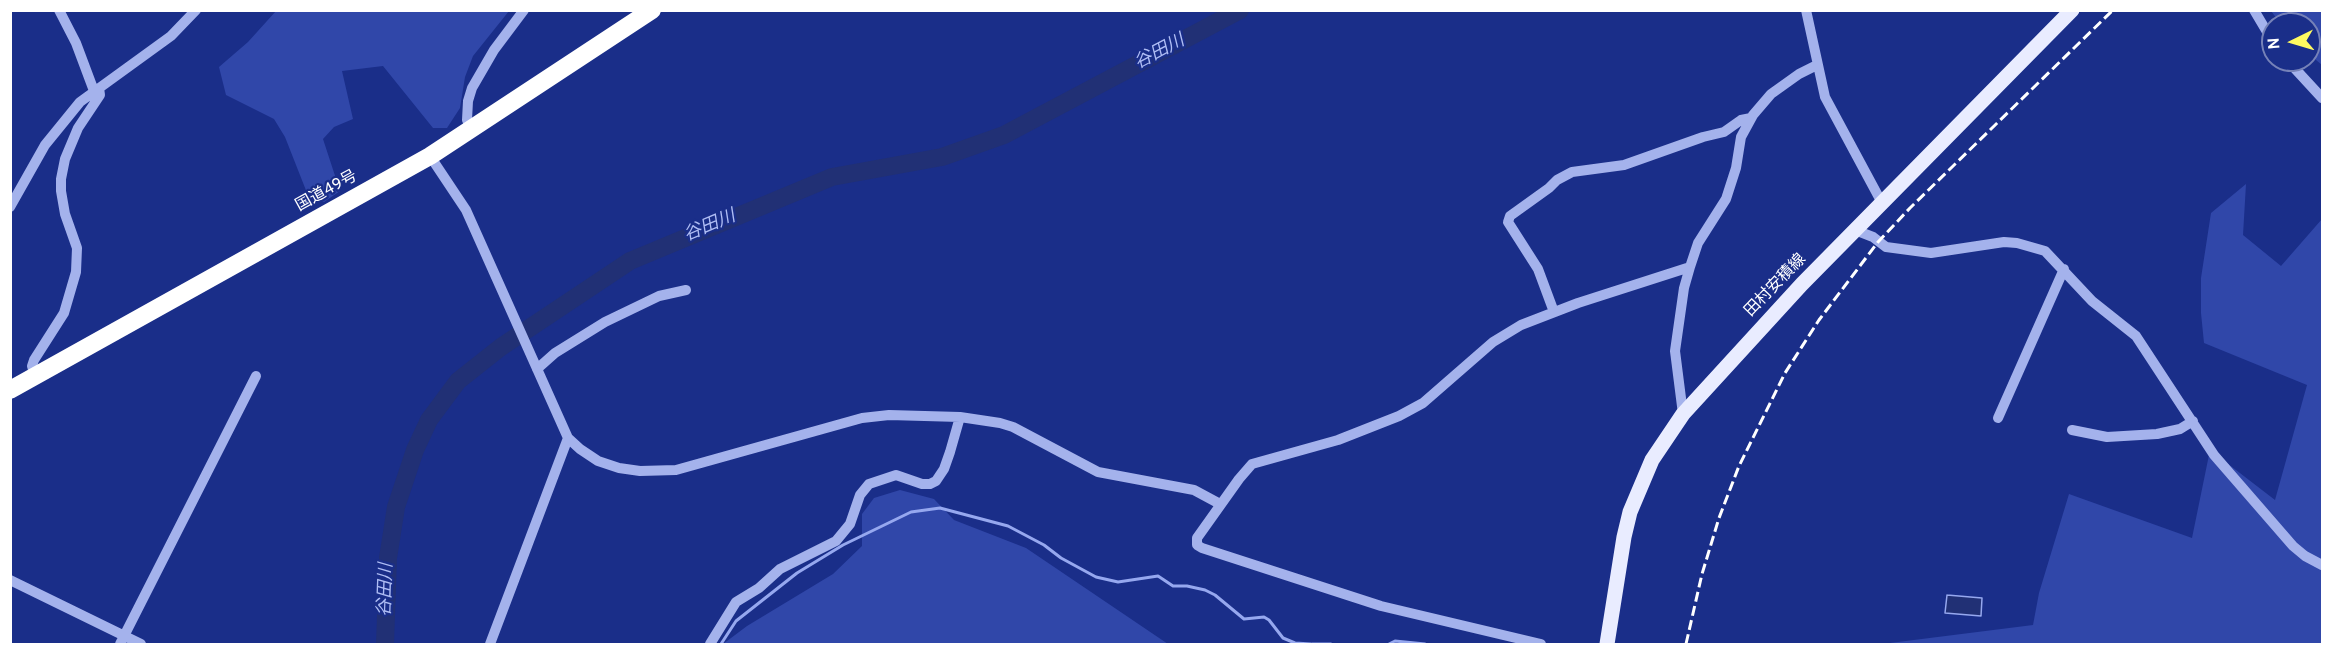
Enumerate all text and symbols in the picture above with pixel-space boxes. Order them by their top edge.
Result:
north arrow [2261,12,2321,72]
water label: 谷田川 [1131,31,1189,75]
text: N [2265,37,2286,50]
street label: 国道49号 [293,167,361,217]
water label: 谷田川 [681,207,739,247]
street label: 田村安積線 [1741,251,1811,321]
water label: 谷田川 [375,563,399,617]

